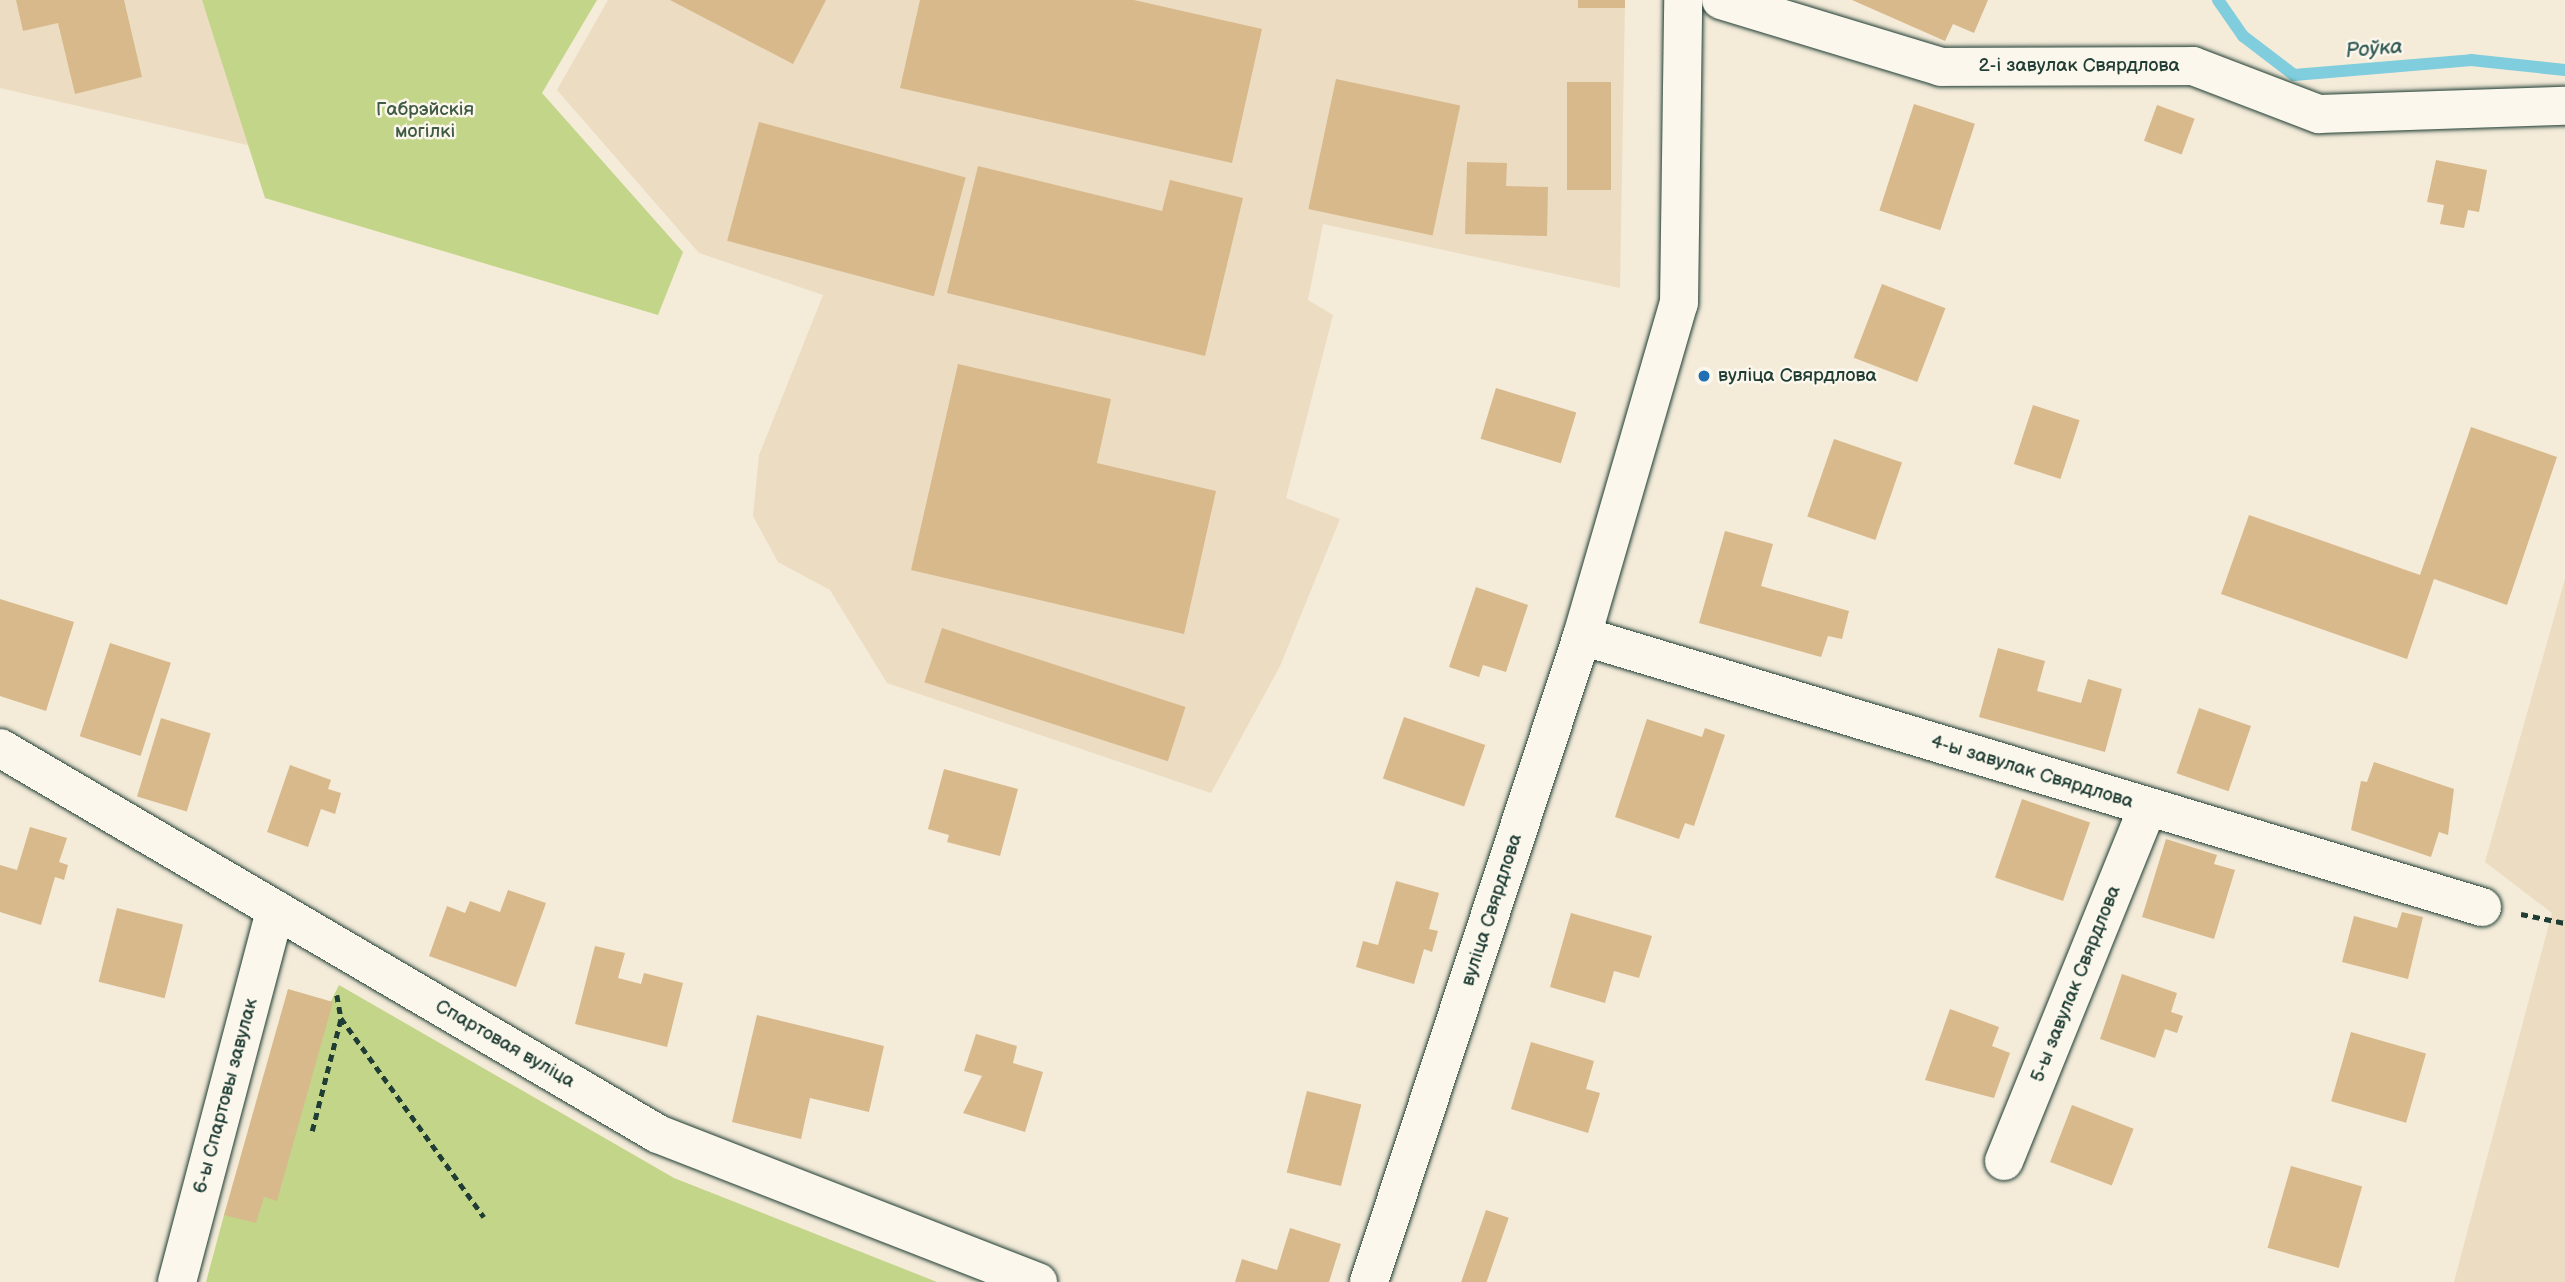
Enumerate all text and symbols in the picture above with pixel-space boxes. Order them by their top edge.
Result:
water label: Роўка [2344,34,2404,64]
street label: 2-і завулак Свярдлова [1978,55,2180,77]
park label: Габрэйскія могілкі [376,99,474,143]
place label: вуліца Свярдлова [1718,365,1877,387]
marker: вуліца Свярдлова [1696,368,1712,384]
street label: 4-ы завулак Свярдлова [1928,730,2136,814]
street label: вуліца Свярдлова [1457,831,1527,989]
street label: 5-ы завулак Свярдлова [2026,882,2126,1086]
street label: Спартовая вуліца [431,995,579,1093]
street label: 6-ы Спартовы завулак [189,996,263,1196]

